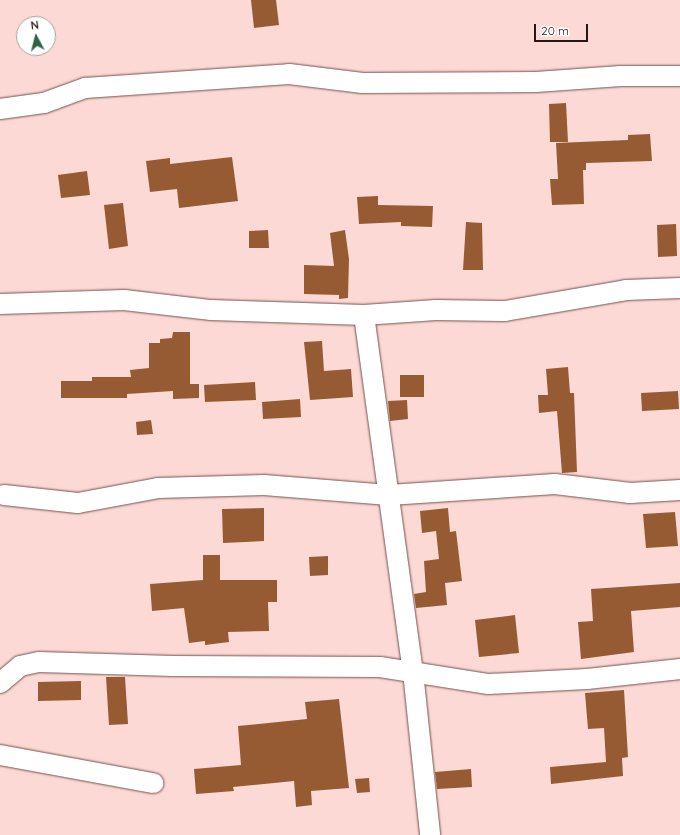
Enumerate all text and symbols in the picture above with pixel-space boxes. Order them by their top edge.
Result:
north arrow [16,16,56,56]
scale bar [536,16,590,42]
text: N [30,18,40,33]
text: 20 m [541,23,569,38]

